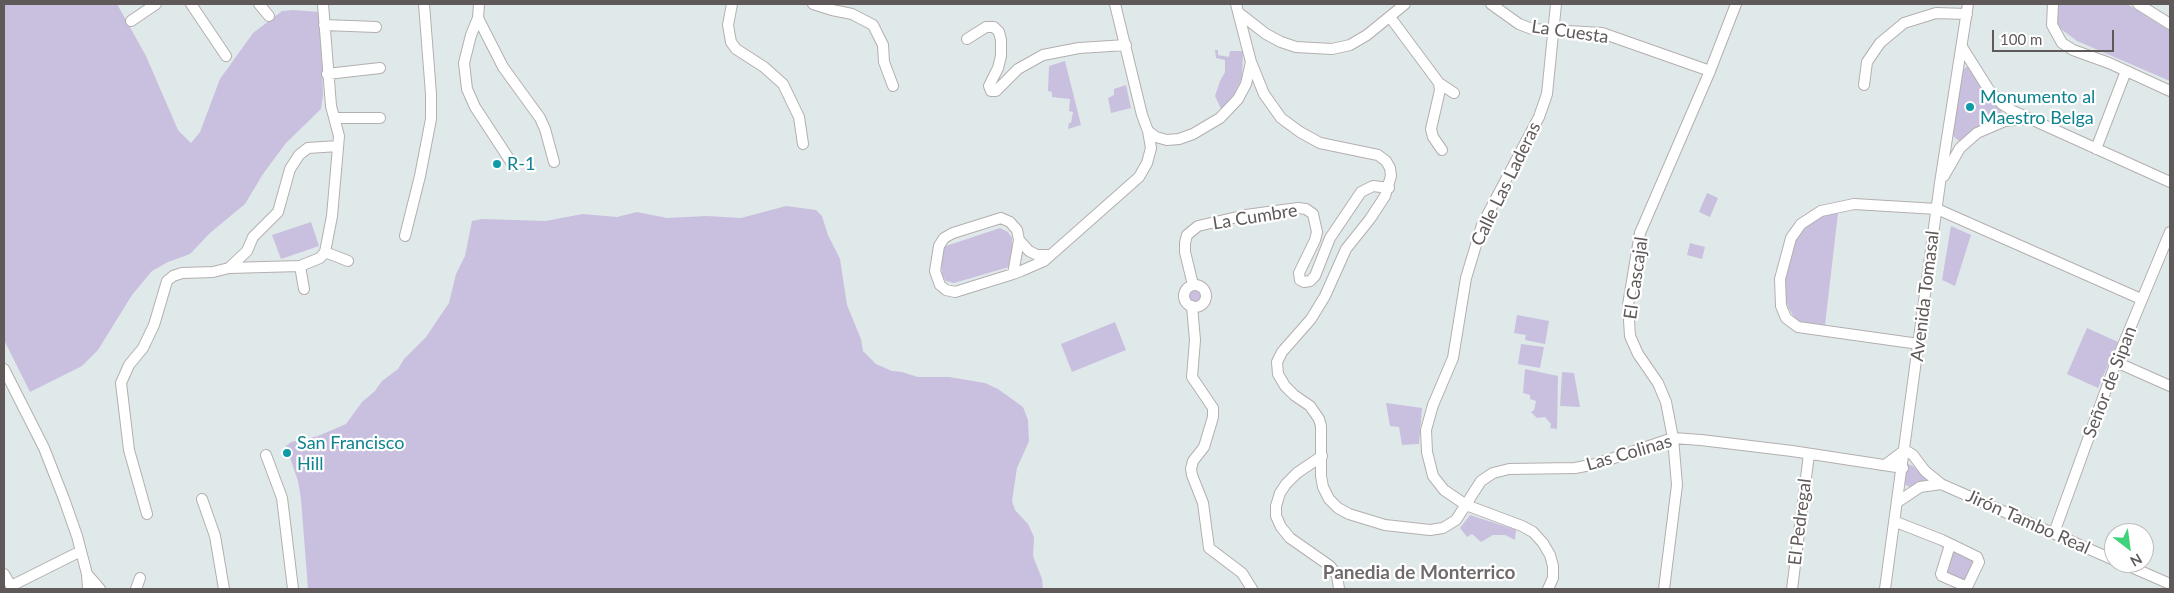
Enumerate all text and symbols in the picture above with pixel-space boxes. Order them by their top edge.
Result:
street label: La Cuesta [1530,16,1610,48]
scale bar [1994,20,2116,52]
text: 100 m [2000,30,2042,48]
place label: Monumento al Maestro Belga [1980,86,2095,128]
marker: Monumento al Maestro Belga [1964,101,1976,113]
street label: Calle Las Laderas [1467,119,1545,249]
place label: R-1 [507,153,535,175]
marker: R-1 [491,158,503,170]
street label: La Cumbre [1211,200,1299,234]
street label: Avenida Tomasal [1906,229,1944,363]
street label: El Cascajal [1620,235,1652,321]
street label: Señor de Sipan [2079,323,2141,441]
street label: Las Colinas [1584,430,1674,476]
place label: San Francisco Hill [297,432,404,474]
marker: San Francisco Hill [281,447,293,459]
street label: El Pedregal [1784,477,1816,567]
street label: Jirón Tambo Real [1963,485,2093,559]
north arrow [2104,523,2154,573]
text: N [2127,550,2145,571]
district label: Panedia de Monterrico [1323,562,1515,584]

